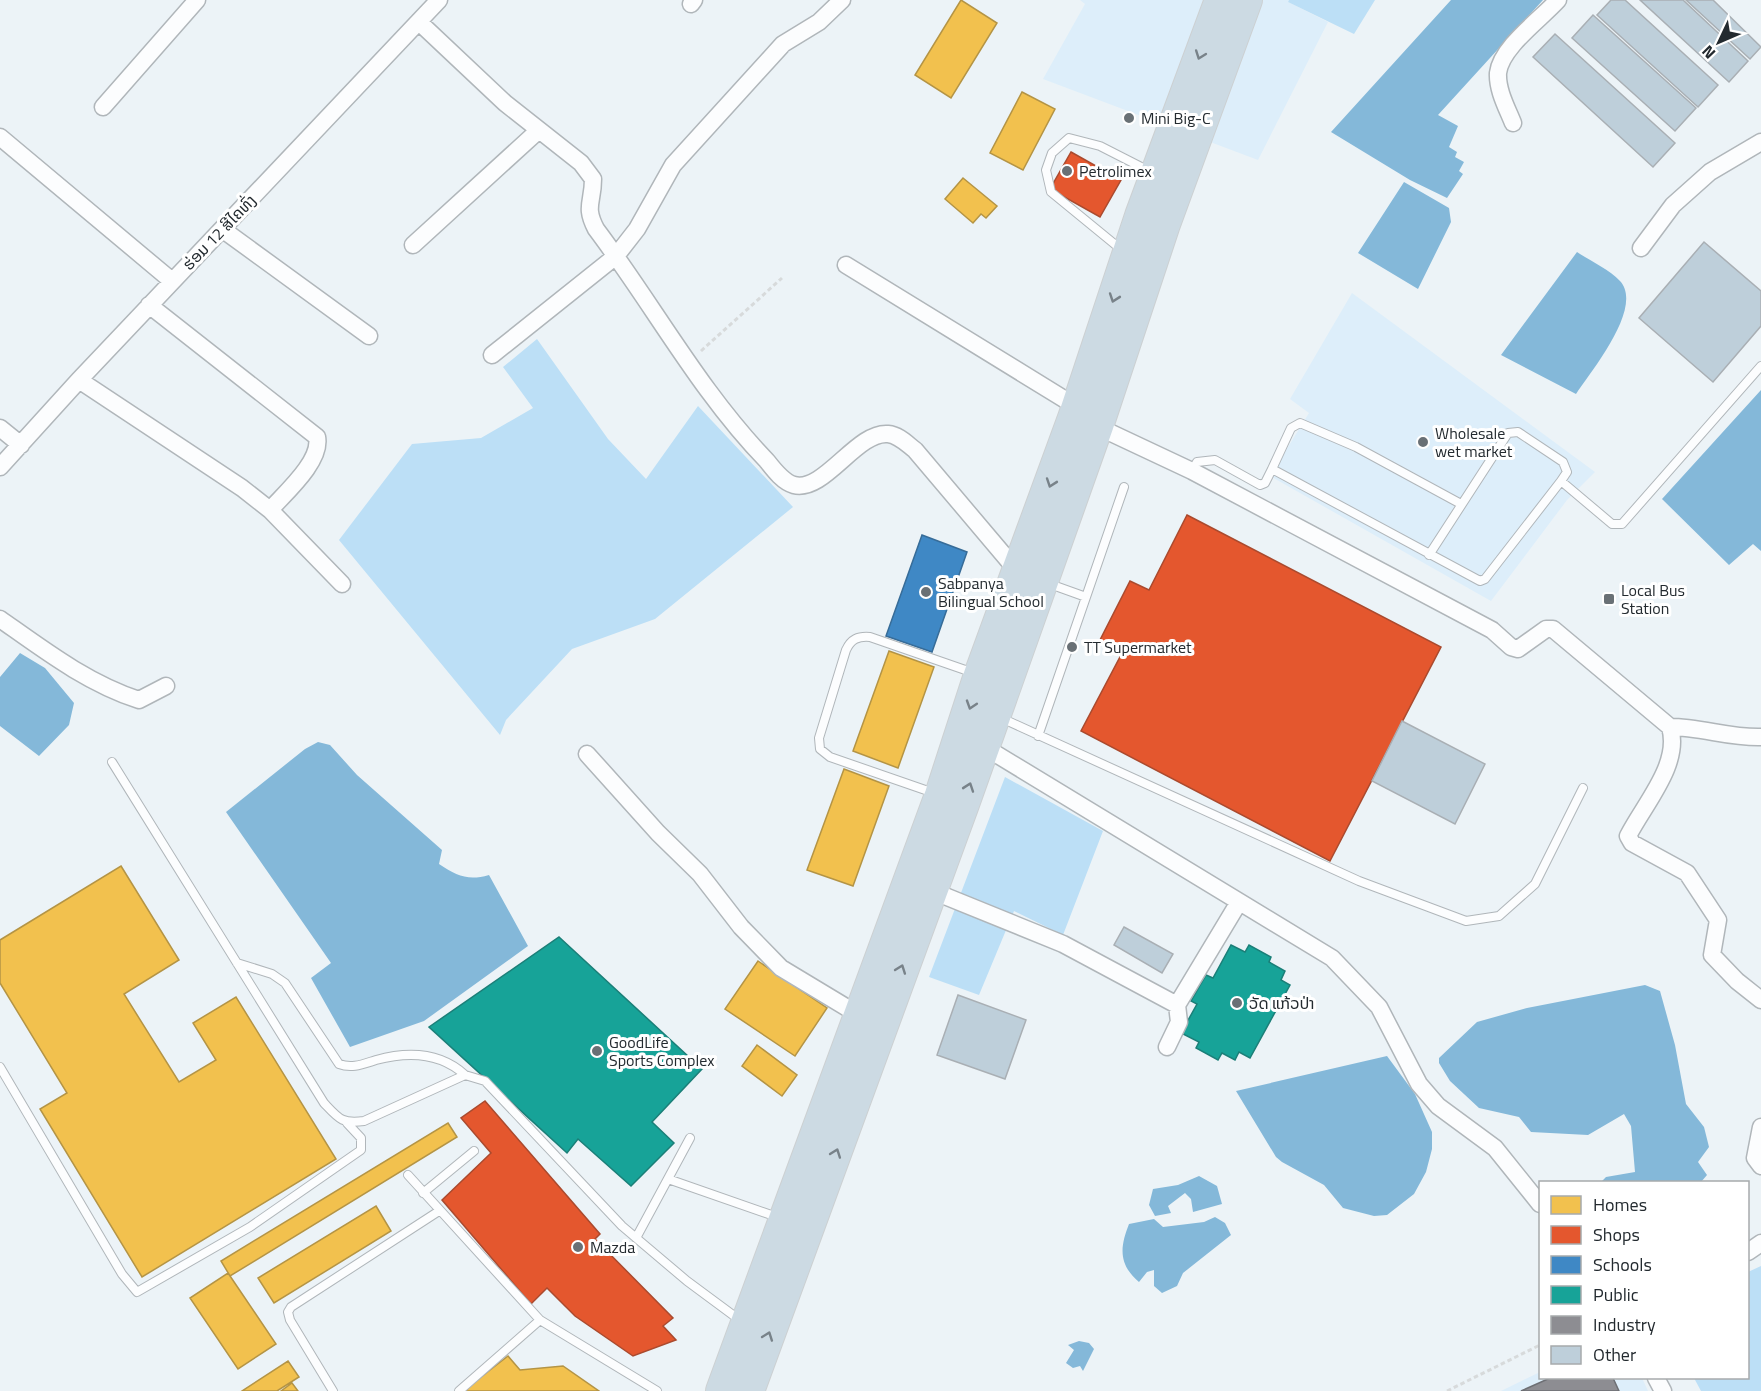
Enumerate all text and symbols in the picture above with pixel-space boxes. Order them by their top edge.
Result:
north arrow [1689,12,1749,72]
text: N [1696,40,1721,65]
one-way arrow [1195,49,1208,60]
place label: Mini Big-C [1141,106,1211,130]
marker: Mini Big-C [1122,111,1136,125]
place label: Petrolimex [1079,159,1152,183]
marker: Petrolimex [1060,164,1074,178]
street label: ຮ່ອມ 12 ສີໄຄທົ່ງ [177,189,261,275]
one-way arrow [1109,292,1121,303]
place label: Wholesale wet market [1435,421,1513,463]
marker: Wholesale wet market [1416,435,1430,449]
one-way arrow [1046,477,1059,488]
place label: Sabpanya Bilingual School [938,571,1044,613]
place label: Local Bus Station [1621,578,1685,620]
marker: Sabpanya Bilingual School [919,585,933,599]
marker: Local Bus Station [1602,592,1616,606]
place label: TT Supermarket [1084,635,1192,659]
marker: TT Supermarket [1065,640,1079,654]
one-way arrow [965,699,978,710]
one-way arrow [962,782,974,793]
one-way arrow [894,965,907,975]
place label: ວັດ ແກ້ວປ່າ [1249,991,1315,1015]
marker: ວັດ ແກ້ວປ່າ [1230,996,1244,1010]
place label: GoodLife Sports Complex [609,1030,714,1072]
marker: GoodLife Sports Complex [590,1044,604,1058]
one-way arrow [829,1148,842,1159]
legend [1539,1181,1749,1379]
text: Homes [1593,1191,1647,1218]
text: Shops [1593,1221,1640,1248]
place label: Mazda [590,1235,635,1259]
marker: Mazda [571,1240,585,1254]
text: Schools [1593,1251,1652,1278]
text: Public [1593,1281,1639,1308]
text: Industry [1593,1311,1656,1338]
one-way arrow [761,1331,774,1342]
text: Other [1593,1341,1636,1368]

